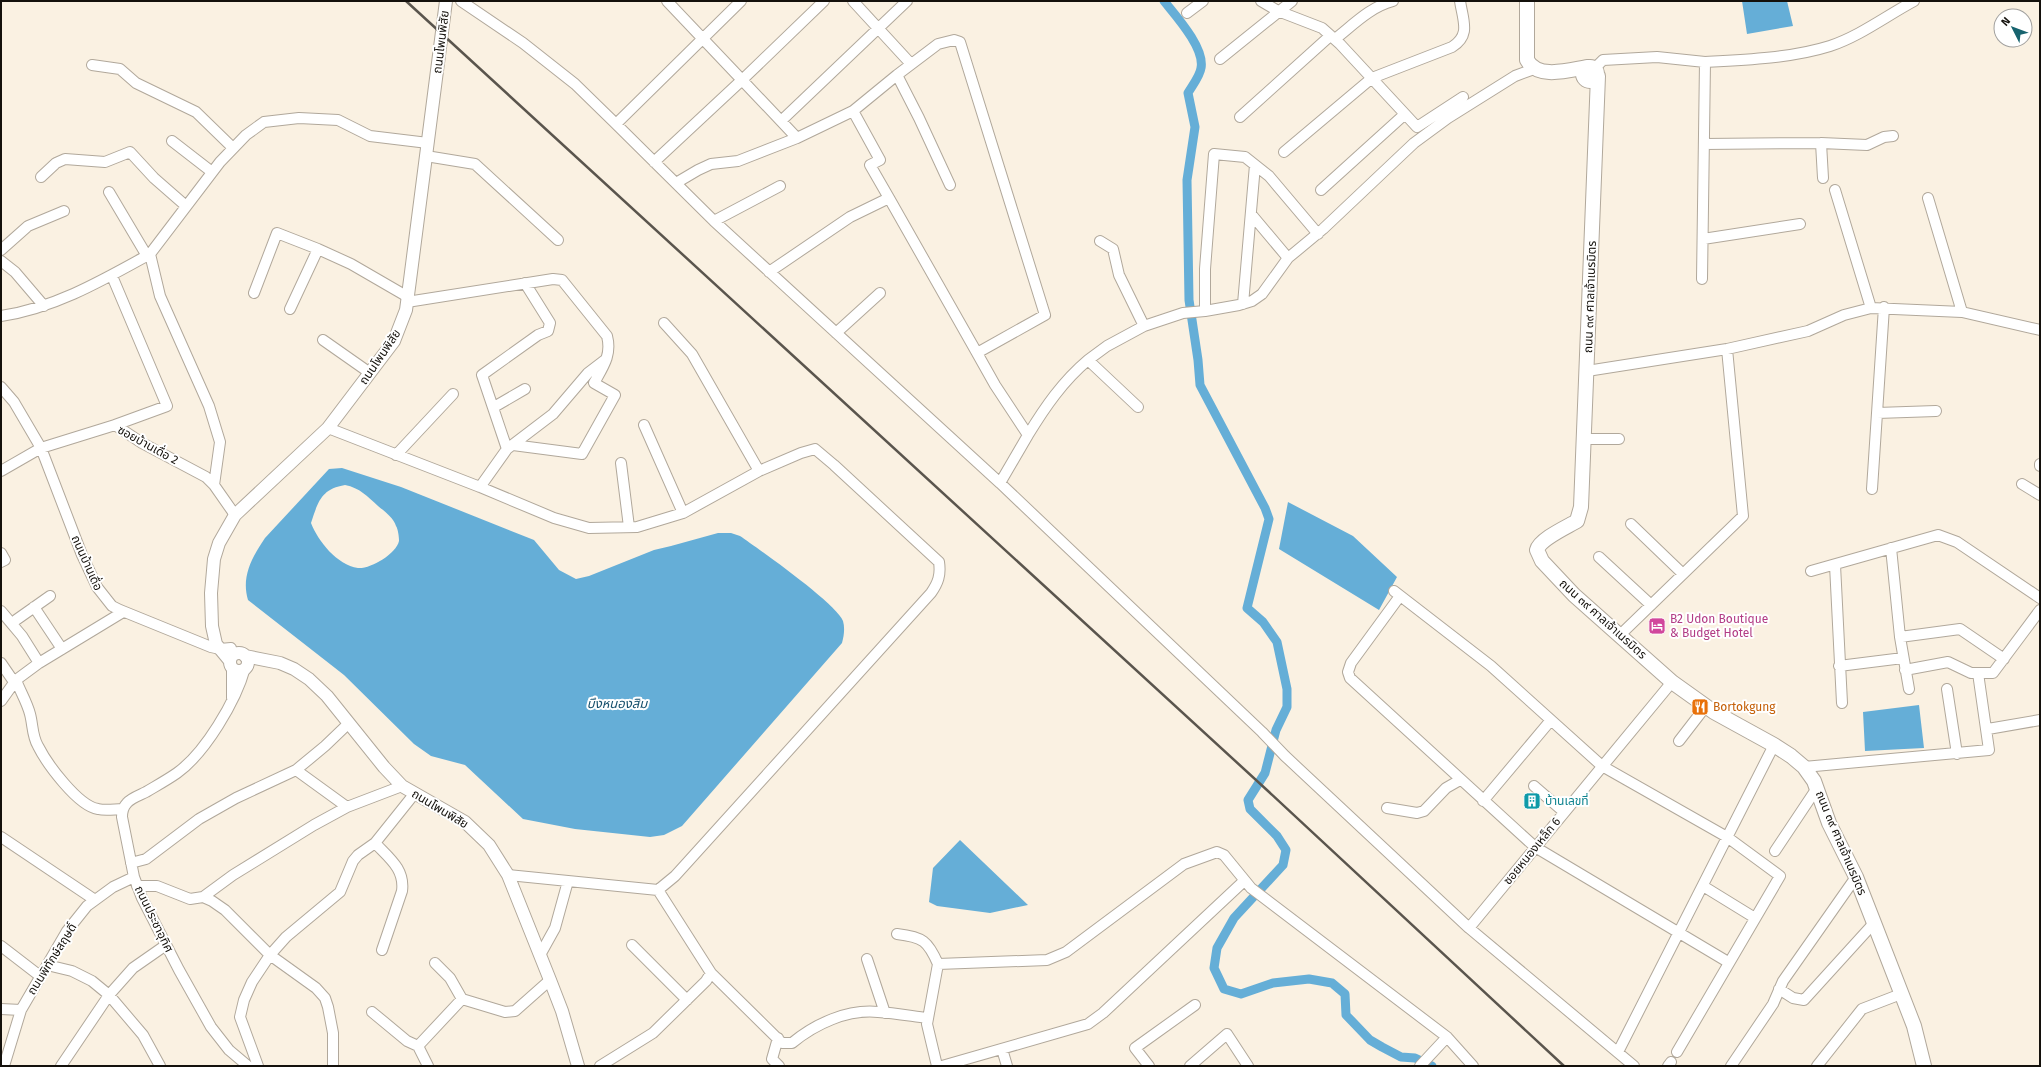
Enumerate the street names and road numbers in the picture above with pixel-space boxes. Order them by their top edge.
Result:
street label: ถนนโพนพิสัย [430,10,452,74]
street label: ถนน ๓๙ ศาลเจ้าเนรมิตร [1581,240,1599,353]
street label: ถนนโพนพิสัย [356,327,404,387]
street label: ซอยบ้านเดื่อ 2 [115,421,182,467]
street label: ถนนบ้านเดื่อ [69,532,107,593]
street label: ถนน ๓๙ ศาลเจ้าเนรมิตร [1557,576,1650,662]
street label: ถนนโพนพิสัย [409,787,471,831]
street label: ถนน ๓๙ ศาลเจ้าเนรมิตร [1813,789,1869,898]
street label: ซอยหนองเหล็ก 6 [1501,814,1563,888]
street label: ถนนประชาอุทิศ [132,883,176,955]
street label: ถนนพิทักษ์สฤษดิ์ [24,921,80,997]

